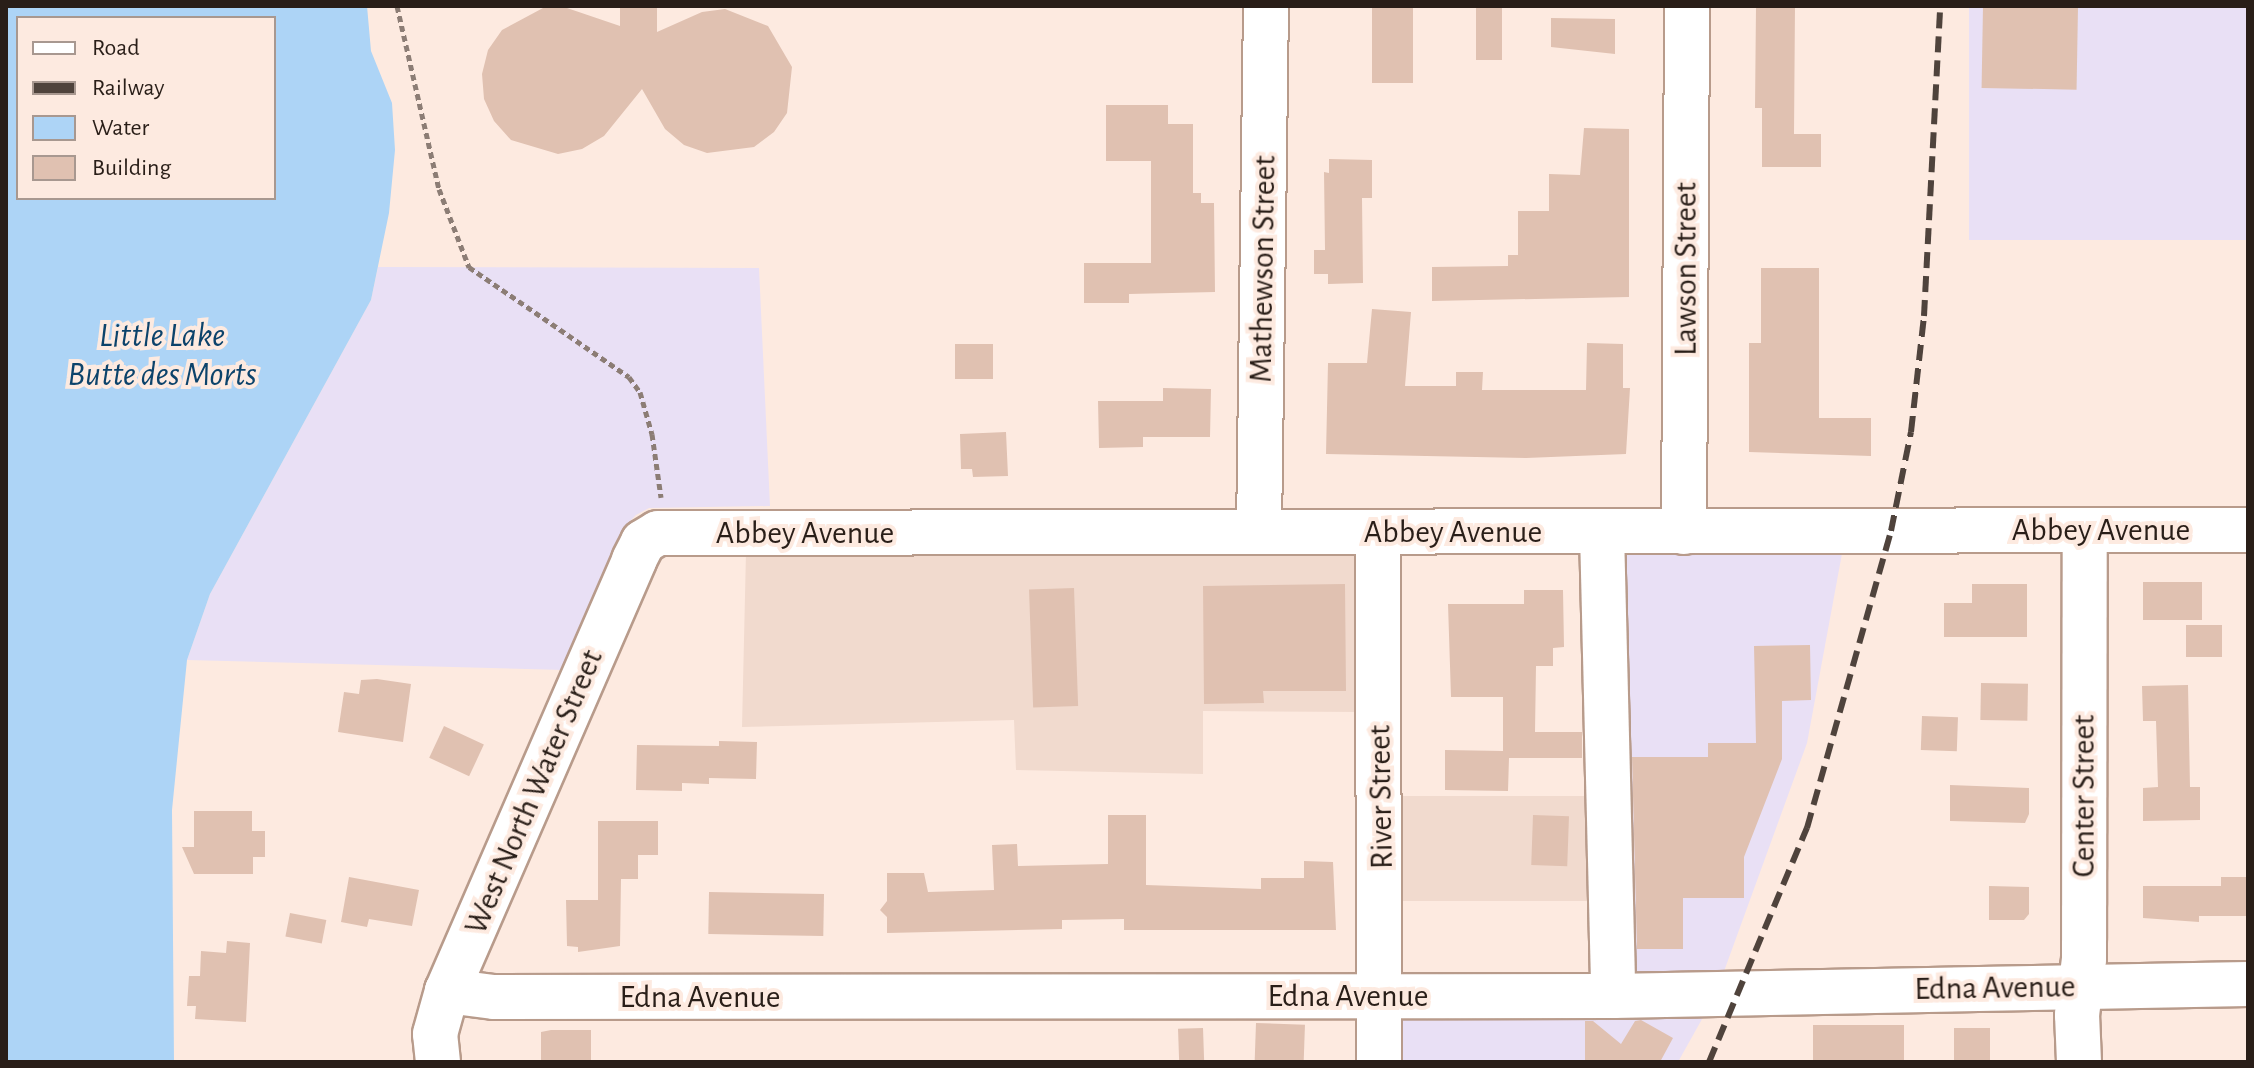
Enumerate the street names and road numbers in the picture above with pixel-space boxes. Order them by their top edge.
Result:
street label: Mathewson Street [1242,155,1284,383]
street label: Lawson Street [1667,182,1705,356]
street label: Abbey Avenue [2012,511,2190,549]
street label: Abbey Avenue [1364,513,1542,551]
street label: Abbey Avenue [716,514,894,552]
street label: West North Water Street [457,644,611,940]
street label: Center Street [2065,715,2103,877]
street label: River Street [1361,725,1401,869]
street label: Edna Avenue [1914,967,2076,1009]
street label: Edna Avenue [1267,977,1429,1015]
street label: Edna Avenue [619,978,781,1016]

